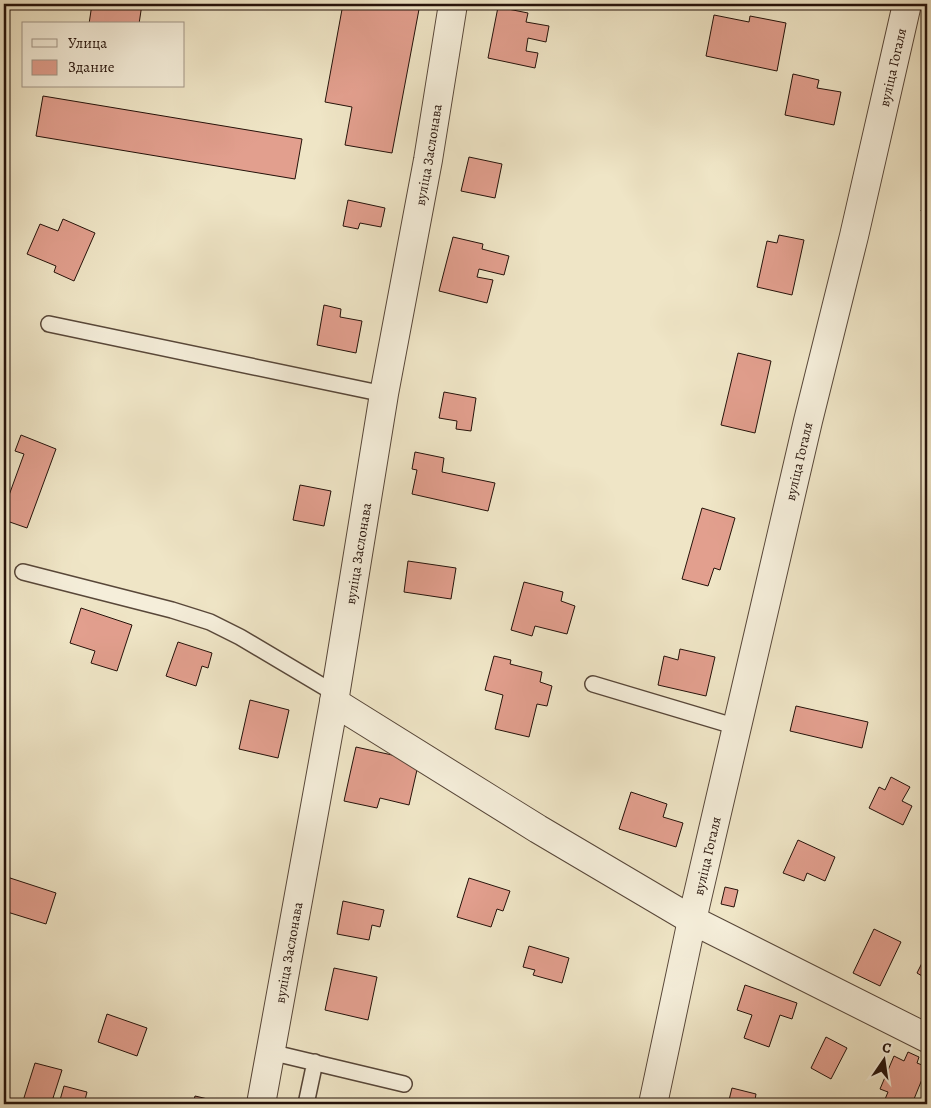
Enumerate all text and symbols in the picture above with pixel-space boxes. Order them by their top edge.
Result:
legend [22,22,185,88]
street label: вуліца Гогаля [874,26,911,109]
text: Улица [68,33,107,53]
text: Здание [68,57,115,77]
street label: вуліца Заслонава [410,102,446,207]
street label: вуліца Гогаля [780,420,817,502]
street label: вуліца Заслонава [340,501,376,606]
street label: вуліца Гогаля [689,814,725,897]
street label: вуліца Заслонава [270,900,307,1005]
north arrow [858,1036,908,1086]
text: С [880,1038,894,1058]

